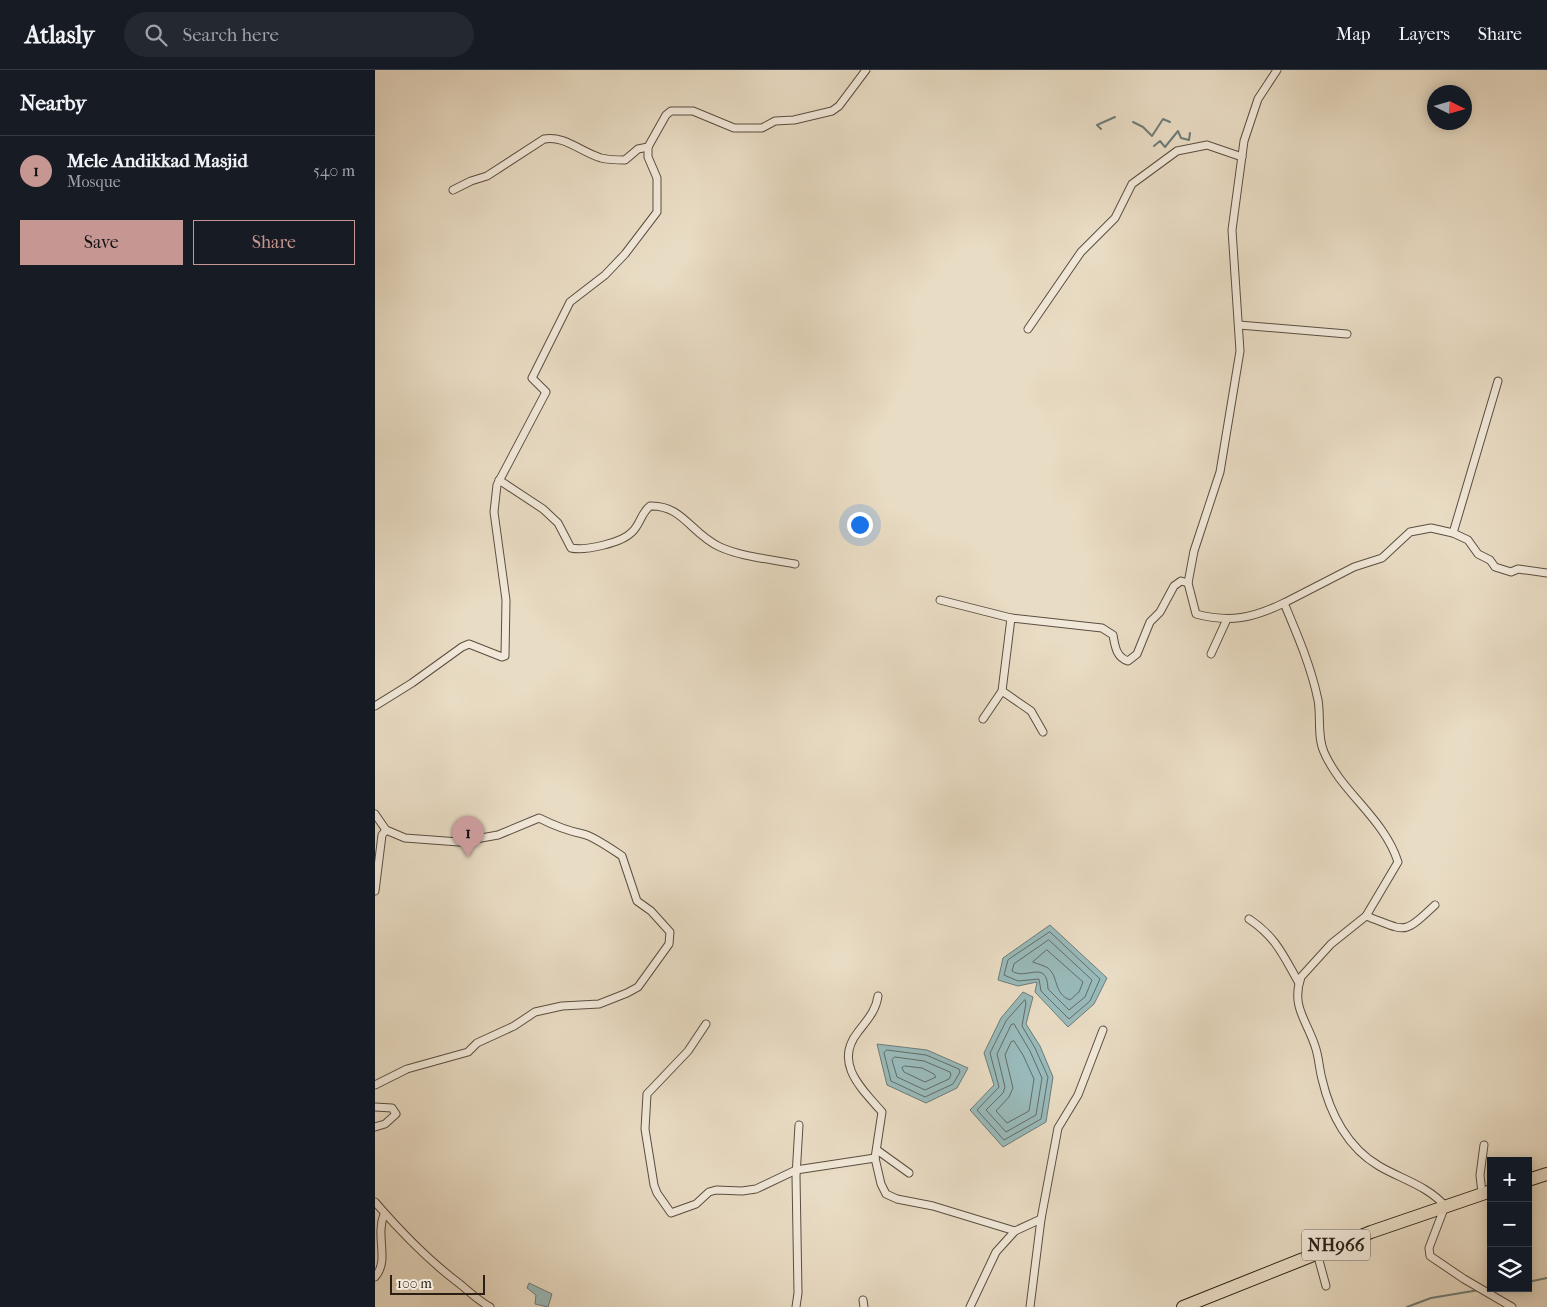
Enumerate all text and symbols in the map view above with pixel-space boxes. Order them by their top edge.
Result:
search box [124,12,474,57]
text: Atlasly [25,21,94,49]
icon: search [142,21,170,49]
text: Search here [182,24,279,46]
text: Map [1336,24,1370,45]
text: Layers [1398,24,1450,45]
text: Share [1478,24,1522,45]
north arrow [1427,85,1472,130]
text: Nearby [20,91,86,115]
text: Mele Andikkad Masjid [67,150,248,172]
text: 1 [33,161,39,180]
text: 540 m [313,161,355,180]
text: Mosque [67,172,121,191]
button: Save [20,220,183,265]
button: Share [193,220,355,265]
your location [847,512,873,538]
pin: 1 [452,816,484,857]
map controls [1487,1157,1532,1292]
button: + [1487,1157,1532,1202]
button: − [1487,1202,1532,1247]
road number: NH966 [1302,1230,1370,1260]
button: layers [1487,1247,1532,1292]
scale bar [390,1272,485,1295]
text: 100 m [397,1275,432,1292]

